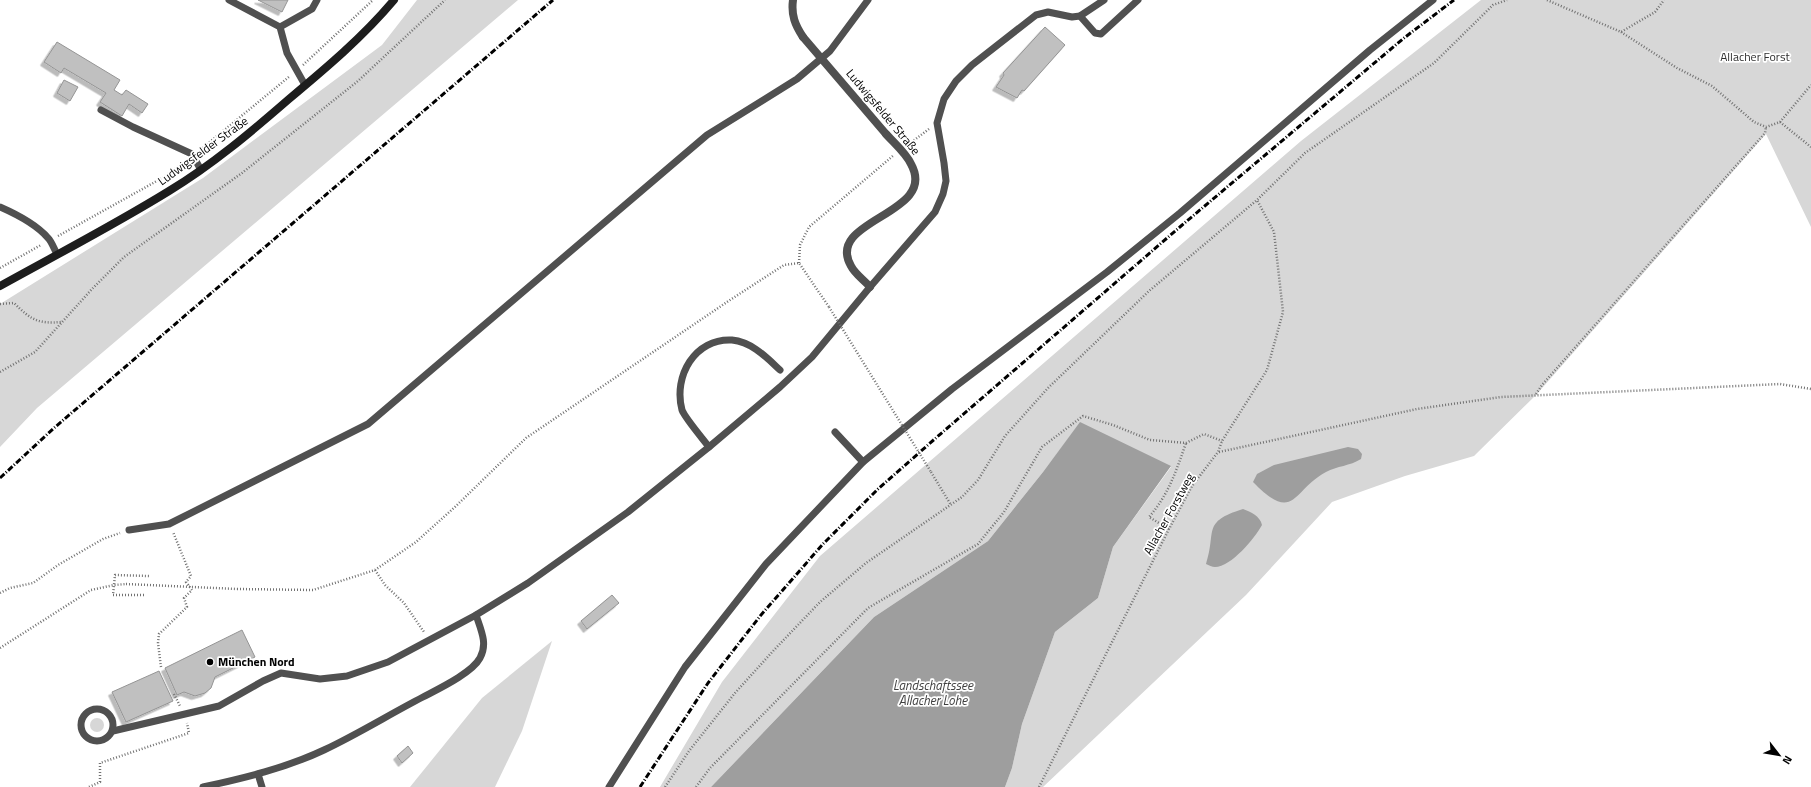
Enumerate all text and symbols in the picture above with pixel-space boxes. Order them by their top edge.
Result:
park label: Allacher Forst [1720,47,1791,66]
street label: Ludwigsfelder Straße [842,64,925,159]
street label: Ludwigsfelder Straße [154,111,252,190]
street label: Allacher Forstweg [1138,469,1199,558]
place label: München Nord [218,652,295,671]
marker: München Nord [205,657,215,667]
water label: Landschaftssee Allacher Lohe [893,675,974,710]
north arrow [1759,735,1799,775]
text: N [1779,753,1796,768]

